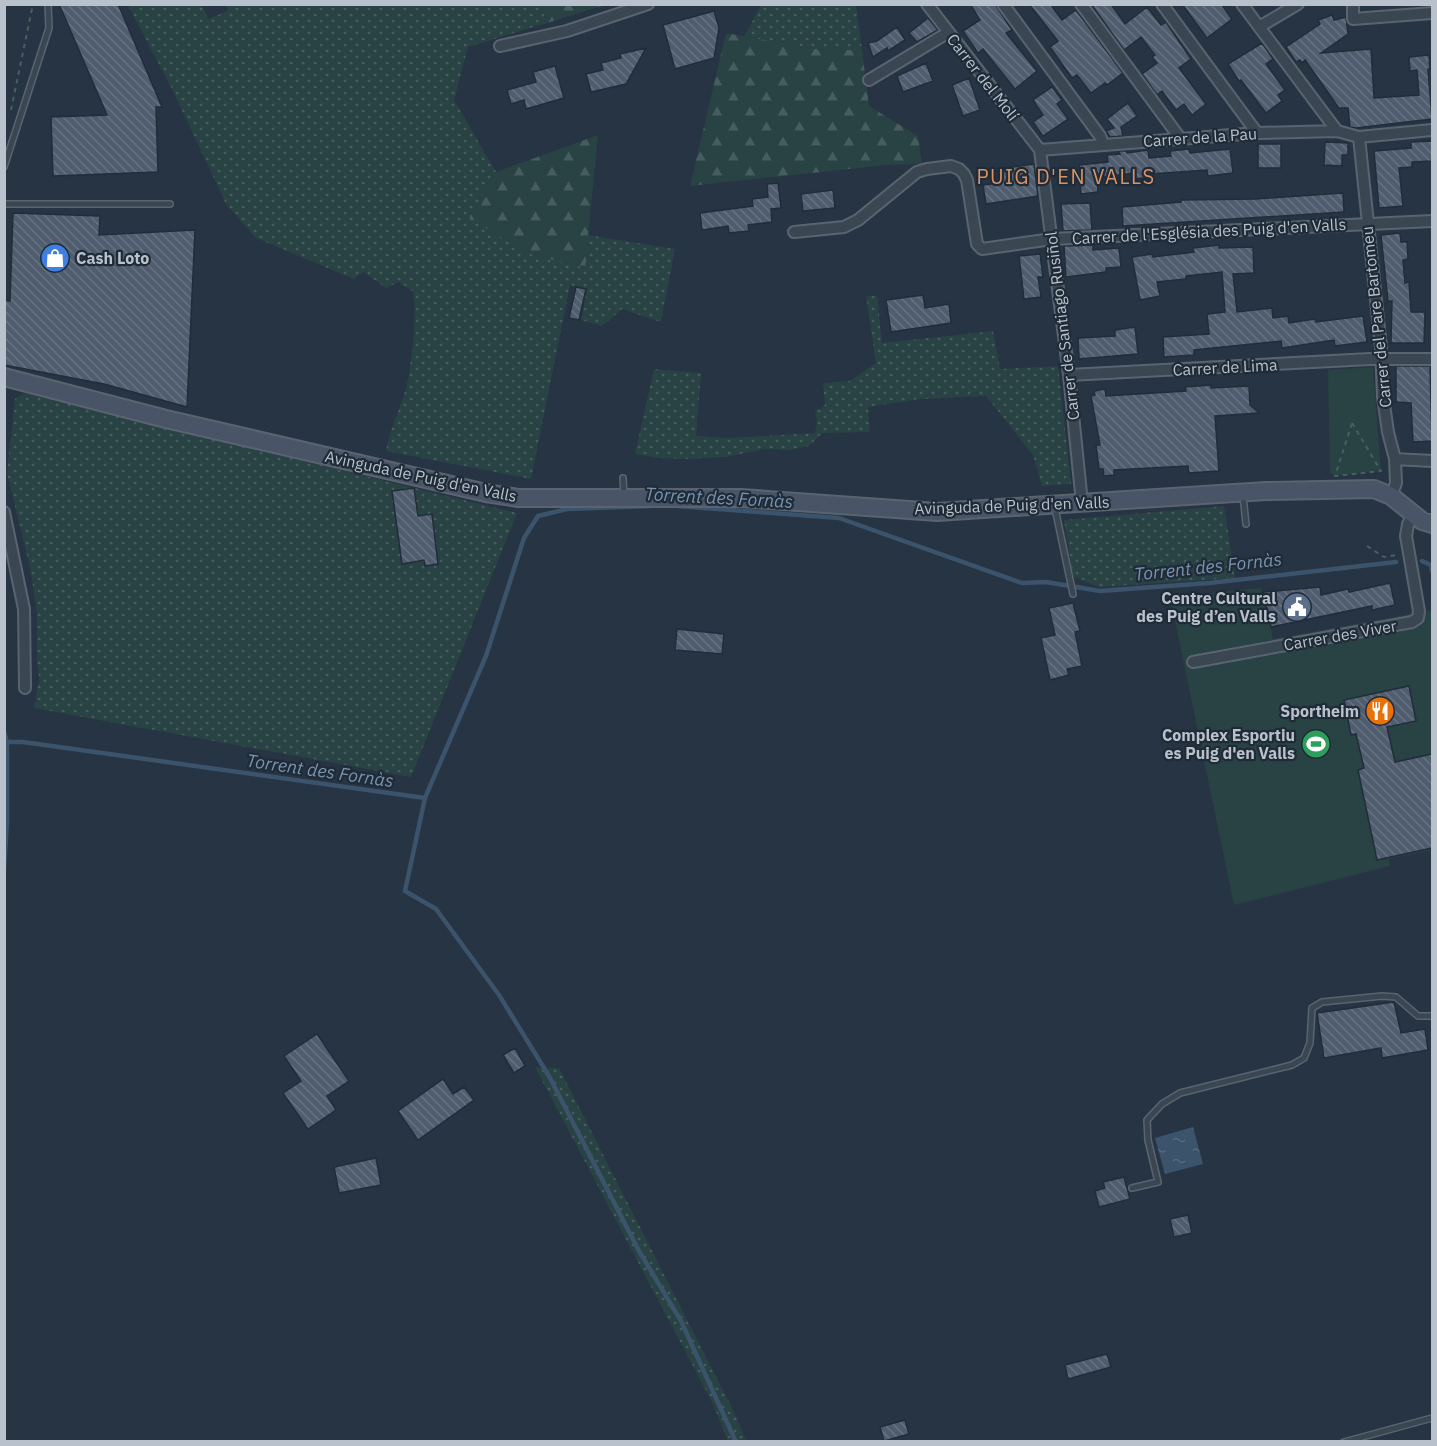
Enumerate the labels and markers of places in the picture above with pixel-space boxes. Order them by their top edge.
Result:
shop icon: Cash Loto [39,242,71,274]
place label: Cash Loto [76,248,149,268]
place label: Centre Cultural des Puig d’en Valls [1136,588,1276,626]
public building icon: Centre Cultural des Puig d’en Valls [1281,591,1313,623]
restaurant icon: Sportheim [1364,695,1396,727]
place label: Sportheim [1280,701,1359,721]
place label: Complex Esportiu es Puig d'en Valls [1162,725,1295,763]
sports icon: Complex Esportiu es Puig d'en Valls [1300,728,1332,760]

